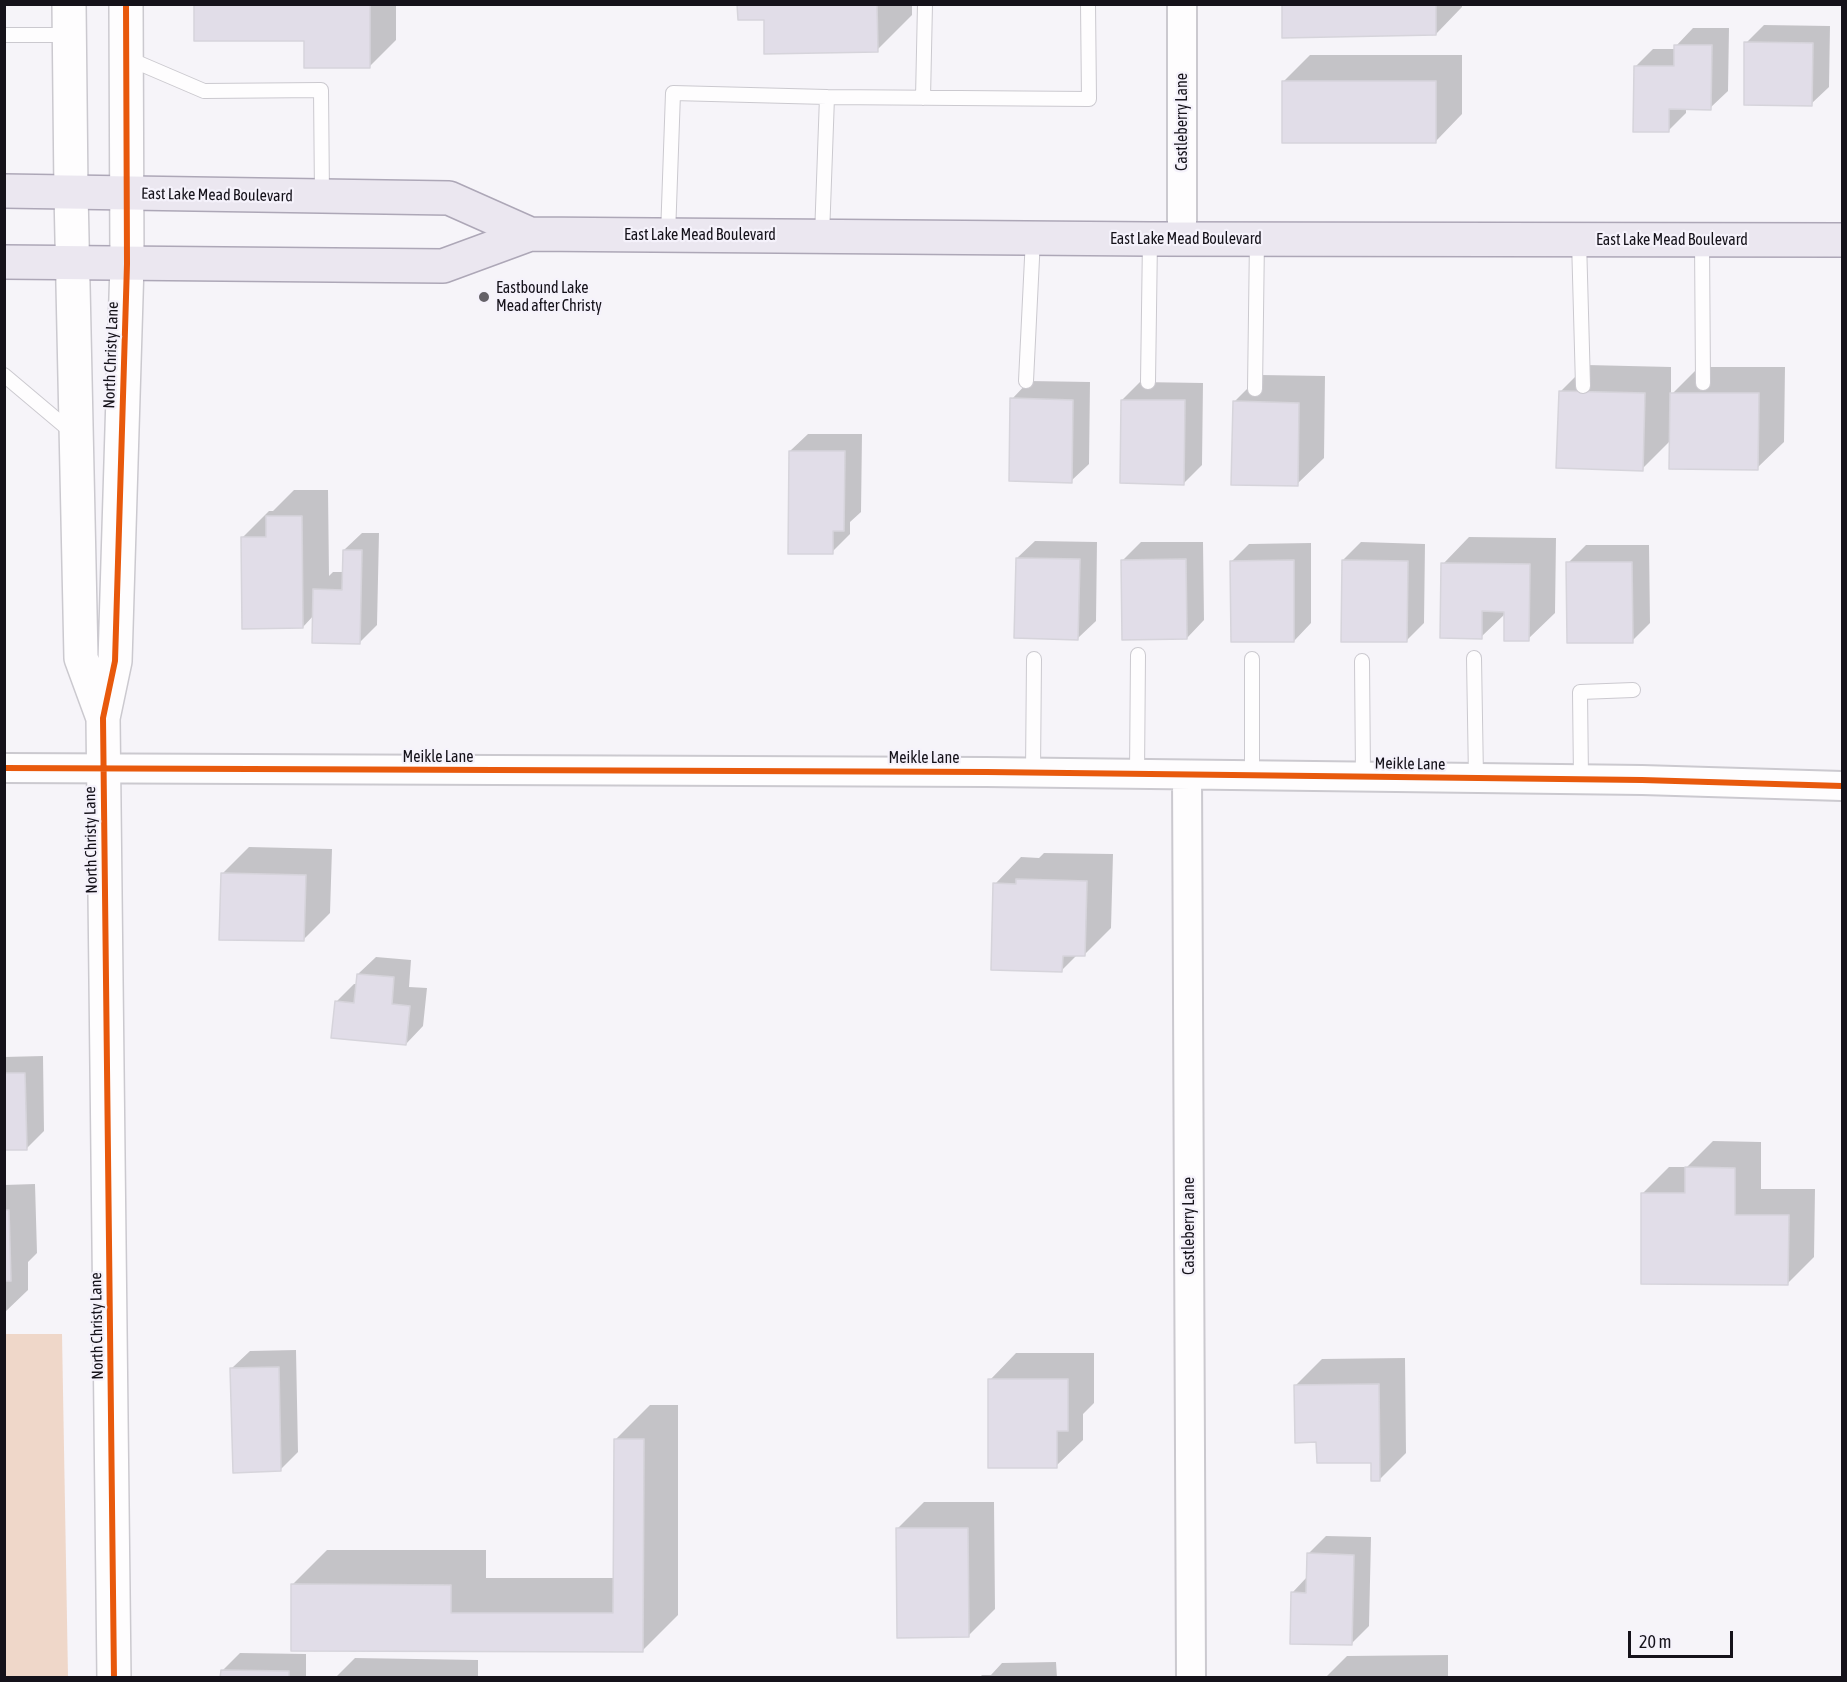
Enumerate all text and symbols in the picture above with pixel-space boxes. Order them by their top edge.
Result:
street label: Castleberry Lane [1172,73,1192,171]
street label: East Lake Mead Boulevard [141,184,293,206]
street label: East Lake Mead Boulevard [624,225,776,245]
street label: East Lake Mead Boulevard [1110,229,1262,249]
street label: East Lake Mead Boulevard [1596,230,1748,250]
place label: Eastbound Lake Mead after Christy [496,278,602,316]
marker: Eastbound Lake Mead after Christy [477,290,491,304]
street label: North Christy Lane [100,301,122,409]
street label: Meikle Lane [403,747,473,767]
street label: Meikle Lane [889,748,959,768]
street label: Meikle Lane [1374,754,1446,774]
street label: North Christy Lane [80,786,102,894]
street label: Castleberry Lane [1179,1177,1199,1275]
street label: North Christy Lane [86,1272,108,1380]
scale bar [1631,1619,1736,1657]
text: 20 m [1639,1631,1671,1652]

